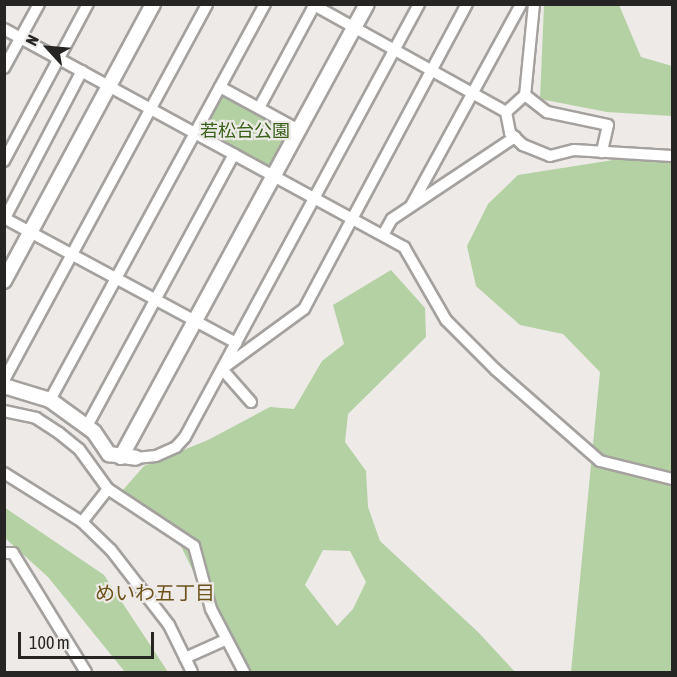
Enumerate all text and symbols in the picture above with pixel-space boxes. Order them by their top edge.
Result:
north arrow [18,18,78,78]
text: N [22,32,42,48]
park label: 若松台公園 [200,120,290,142]
district label: めいわ五丁目 [95,580,215,604]
scale bar [21,620,158,658]
text: 100 m [29,632,70,653]

